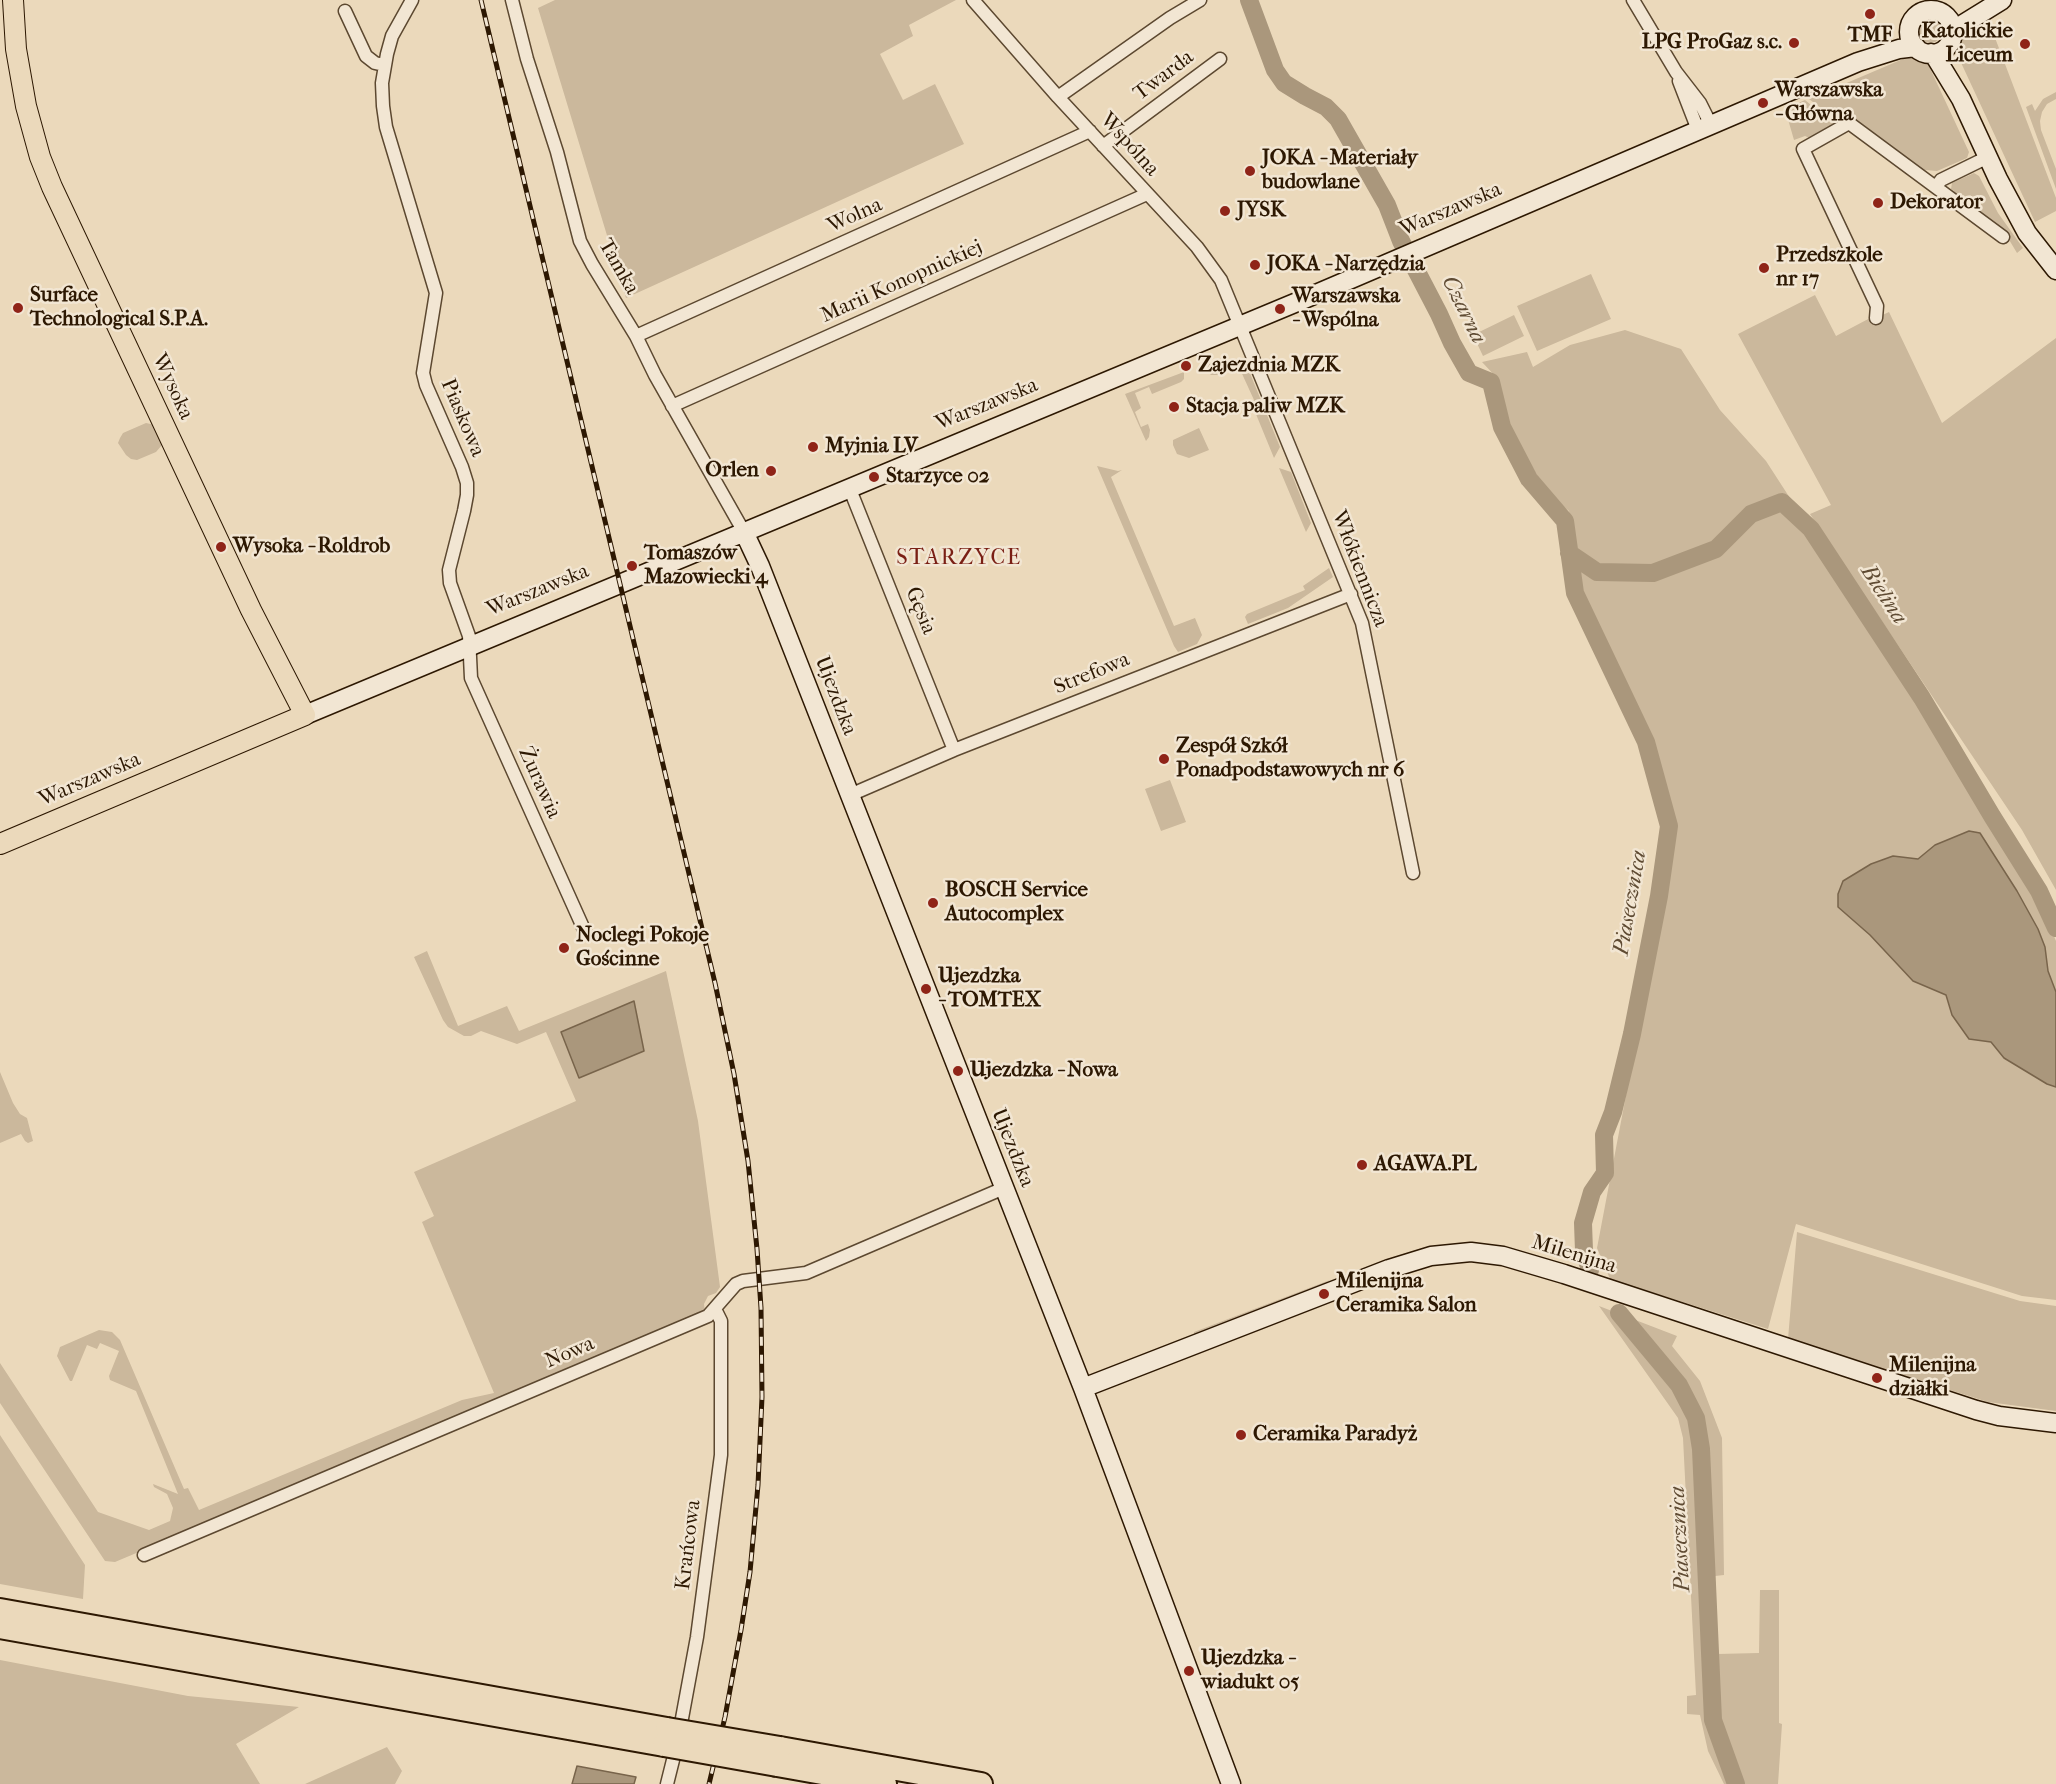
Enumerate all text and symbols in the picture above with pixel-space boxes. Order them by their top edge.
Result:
marker: TMF [1863,7,1877,21]
place label: Katolickie Liceum [1921,19,2013,69]
place label: TMF [1848,23,1892,49]
place label: LPG ProGaz s.c. [1642,30,1782,56]
marker: LPG ProGaz s.c. [1787,36,1801,50]
marker: Katolickie Liceum [2018,37,2032,51]
street label: Twarda [1129,45,1199,107]
place label: Warszawska - Główna [1775,78,1883,128]
marker: Warszawska - Główna [1756,96,1770,110]
street label: Wspólna [1094,108,1164,182]
place label: JOKA - Materiały budowlane [1262,146,1418,196]
marker: JOKA - Materiały budowlane [1243,164,1257,178]
street label: Warszawska [1396,177,1506,243]
place label: Dekorator [1890,190,1983,216]
street label: Wolna [824,193,886,239]
marker: Dekorator [1871,196,1885,210]
place label: JYSK [1237,198,1285,224]
marker: JYSK [1218,204,1232,218]
street label: Tamka [592,235,644,299]
street label: Marii Konopnickiej [817,235,987,329]
place label: Przedszkole nr 17 [1776,243,1883,293]
place label: JOKA - Narzędzia [1267,252,1425,278]
marker: JOKA - Narzędzia [1248,258,1262,272]
marker: Przedszkole nr 17 [1757,261,1771,275]
water label: Czarna [1435,272,1491,348]
place label: Surface Technological S.P.A. [30,283,208,333]
place label: Warszawska - Wspólna [1292,284,1400,334]
marker: Surface Technological S.P.A. [11,301,25,315]
marker: Warszawska - Wspólna [1273,302,1287,316]
street label: Wysoka [146,350,198,424]
place label: Zajezdnia MZK [1198,353,1340,379]
marker: Zajezdnia MZK [1179,359,1193,373]
street label: Warszawska [932,373,1042,437]
street label: Piaskowa [434,375,490,461]
place label: Stacja paliw MZK [1186,394,1345,420]
marker: Stacja paliw MZK [1167,400,1181,414]
place label: Myjnia LV [825,434,918,460]
marker: Myjnia LV [806,440,820,454]
place label: Orlen [705,458,759,484]
marker: Orlen [764,464,778,478]
place label: Starzyce 02 [886,464,990,490]
marker: Starzyce 02 [867,470,881,484]
street label: Włókiennicza [1325,507,1393,631]
place label: Wysoka - Roldrob [233,534,390,560]
marker: Wysoka - Roldrob [214,540,228,554]
place label: Tomaszów Mazowiecki 4 [644,541,768,591]
district label: STARZYCE [896,546,1022,572]
street label: Warszawska [483,559,593,623]
marker: Tomaszów Mazowiecki 4 [625,559,639,573]
water label: Bielina [1854,560,1912,630]
street label: Gęsia [899,584,941,638]
street label: Strefowa [1050,647,1134,701]
street label: Ujezdzka [808,653,862,739]
place label: Zespół Szkół Ponadpodstawowych nr 6 [1176,734,1404,784]
street label: Żurawia [512,743,566,823]
street label: Warszawska [35,747,145,813]
marker: Zespół Szkół Ponadpodstawowych nr 6 [1157,752,1171,766]
water label: Piasecznica [1609,848,1653,958]
place label: BOSCH Service Autocomplex [945,878,1088,928]
marker: BOSCH Service Autocomplex [926,896,940,910]
place label: Noclegi Pokoje Gościnne [576,923,709,973]
marker: Noclegi Pokoje Gościnne [557,941,571,955]
place label: Ujezdzka - TOMTEX [938,964,1041,1014]
marker: Ujezdzka - TOMTEX [919,982,933,996]
place label: Ujezdzka - Nowa [970,1058,1118,1084]
marker: Ujezdzka - Nowa [951,1064,965,1078]
street label: Ujezdzka [985,1105,1039,1191]
place label: AGAWA.PL [1374,1152,1477,1178]
marker: AGAWA.PL [1355,1158,1369,1172]
street label: Milenijna [1529,1230,1619,1280]
place label: Milenijna Ceramika Salon [1336,1269,1477,1319]
marker: Milenijna Ceramika Salon [1317,1287,1331,1301]
street label: Nowa [542,1331,598,1375]
place label: Milenijna działki [1889,1353,1976,1403]
marker: Milenijna działki [1870,1371,1884,1385]
place label: Ceramika Paradyż [1253,1422,1417,1448]
marker: Ceramika Paradyż [1234,1428,1248,1442]
water label: Piasecznica [1665,1485,1697,1593]
street label: Krańcowa [671,1499,707,1591]
place label: Ujezdzka - wiadukt 05 [1201,1646,1299,1696]
marker: Ujezdzka - wiadukt 05 [1182,1664,1196,1678]

